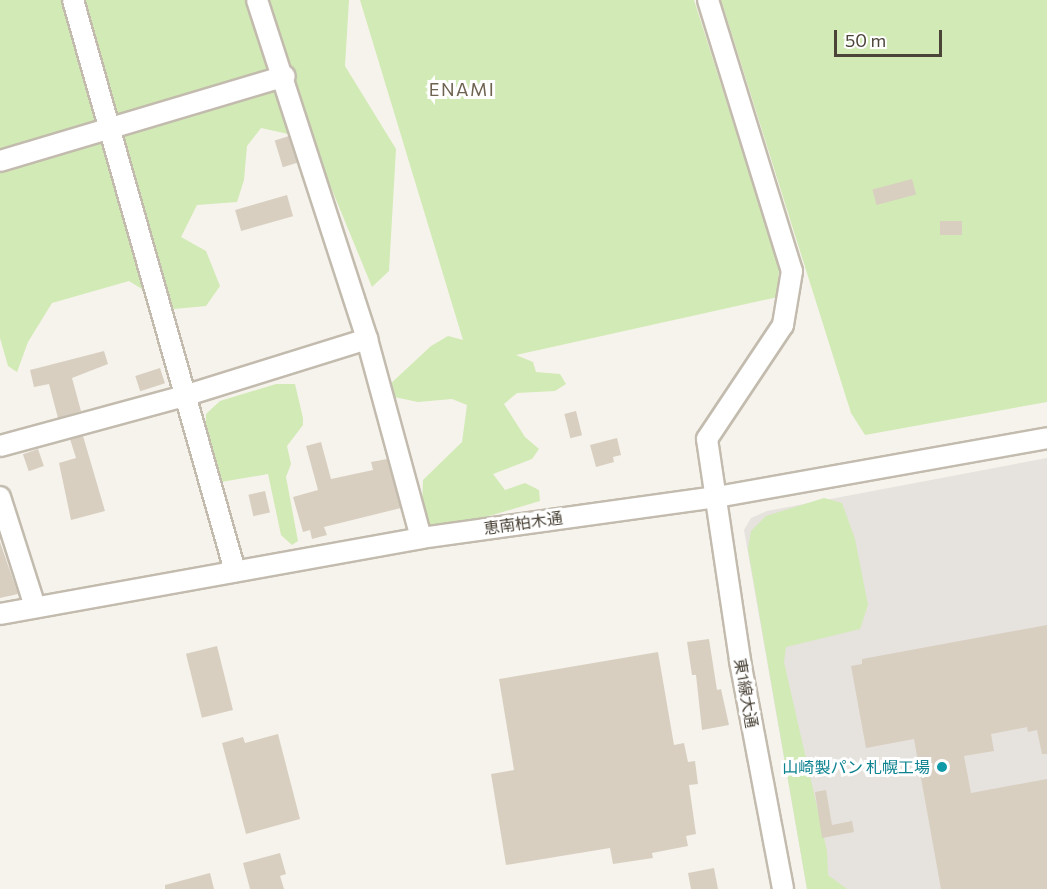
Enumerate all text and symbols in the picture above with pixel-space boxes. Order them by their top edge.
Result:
scale bar [837,18,945,56]
text: 50 m [845,29,886,51]
district label: ENAMI [429,78,495,100]
street label: 恵南柏木通 [482,508,564,538]
street label: 東1線大通 [730,656,762,730]
place label: 山崎製パン 札幌工場 [783,757,930,777]
marker: 山崎製パン 札幌工場 [935,760,949,774]

